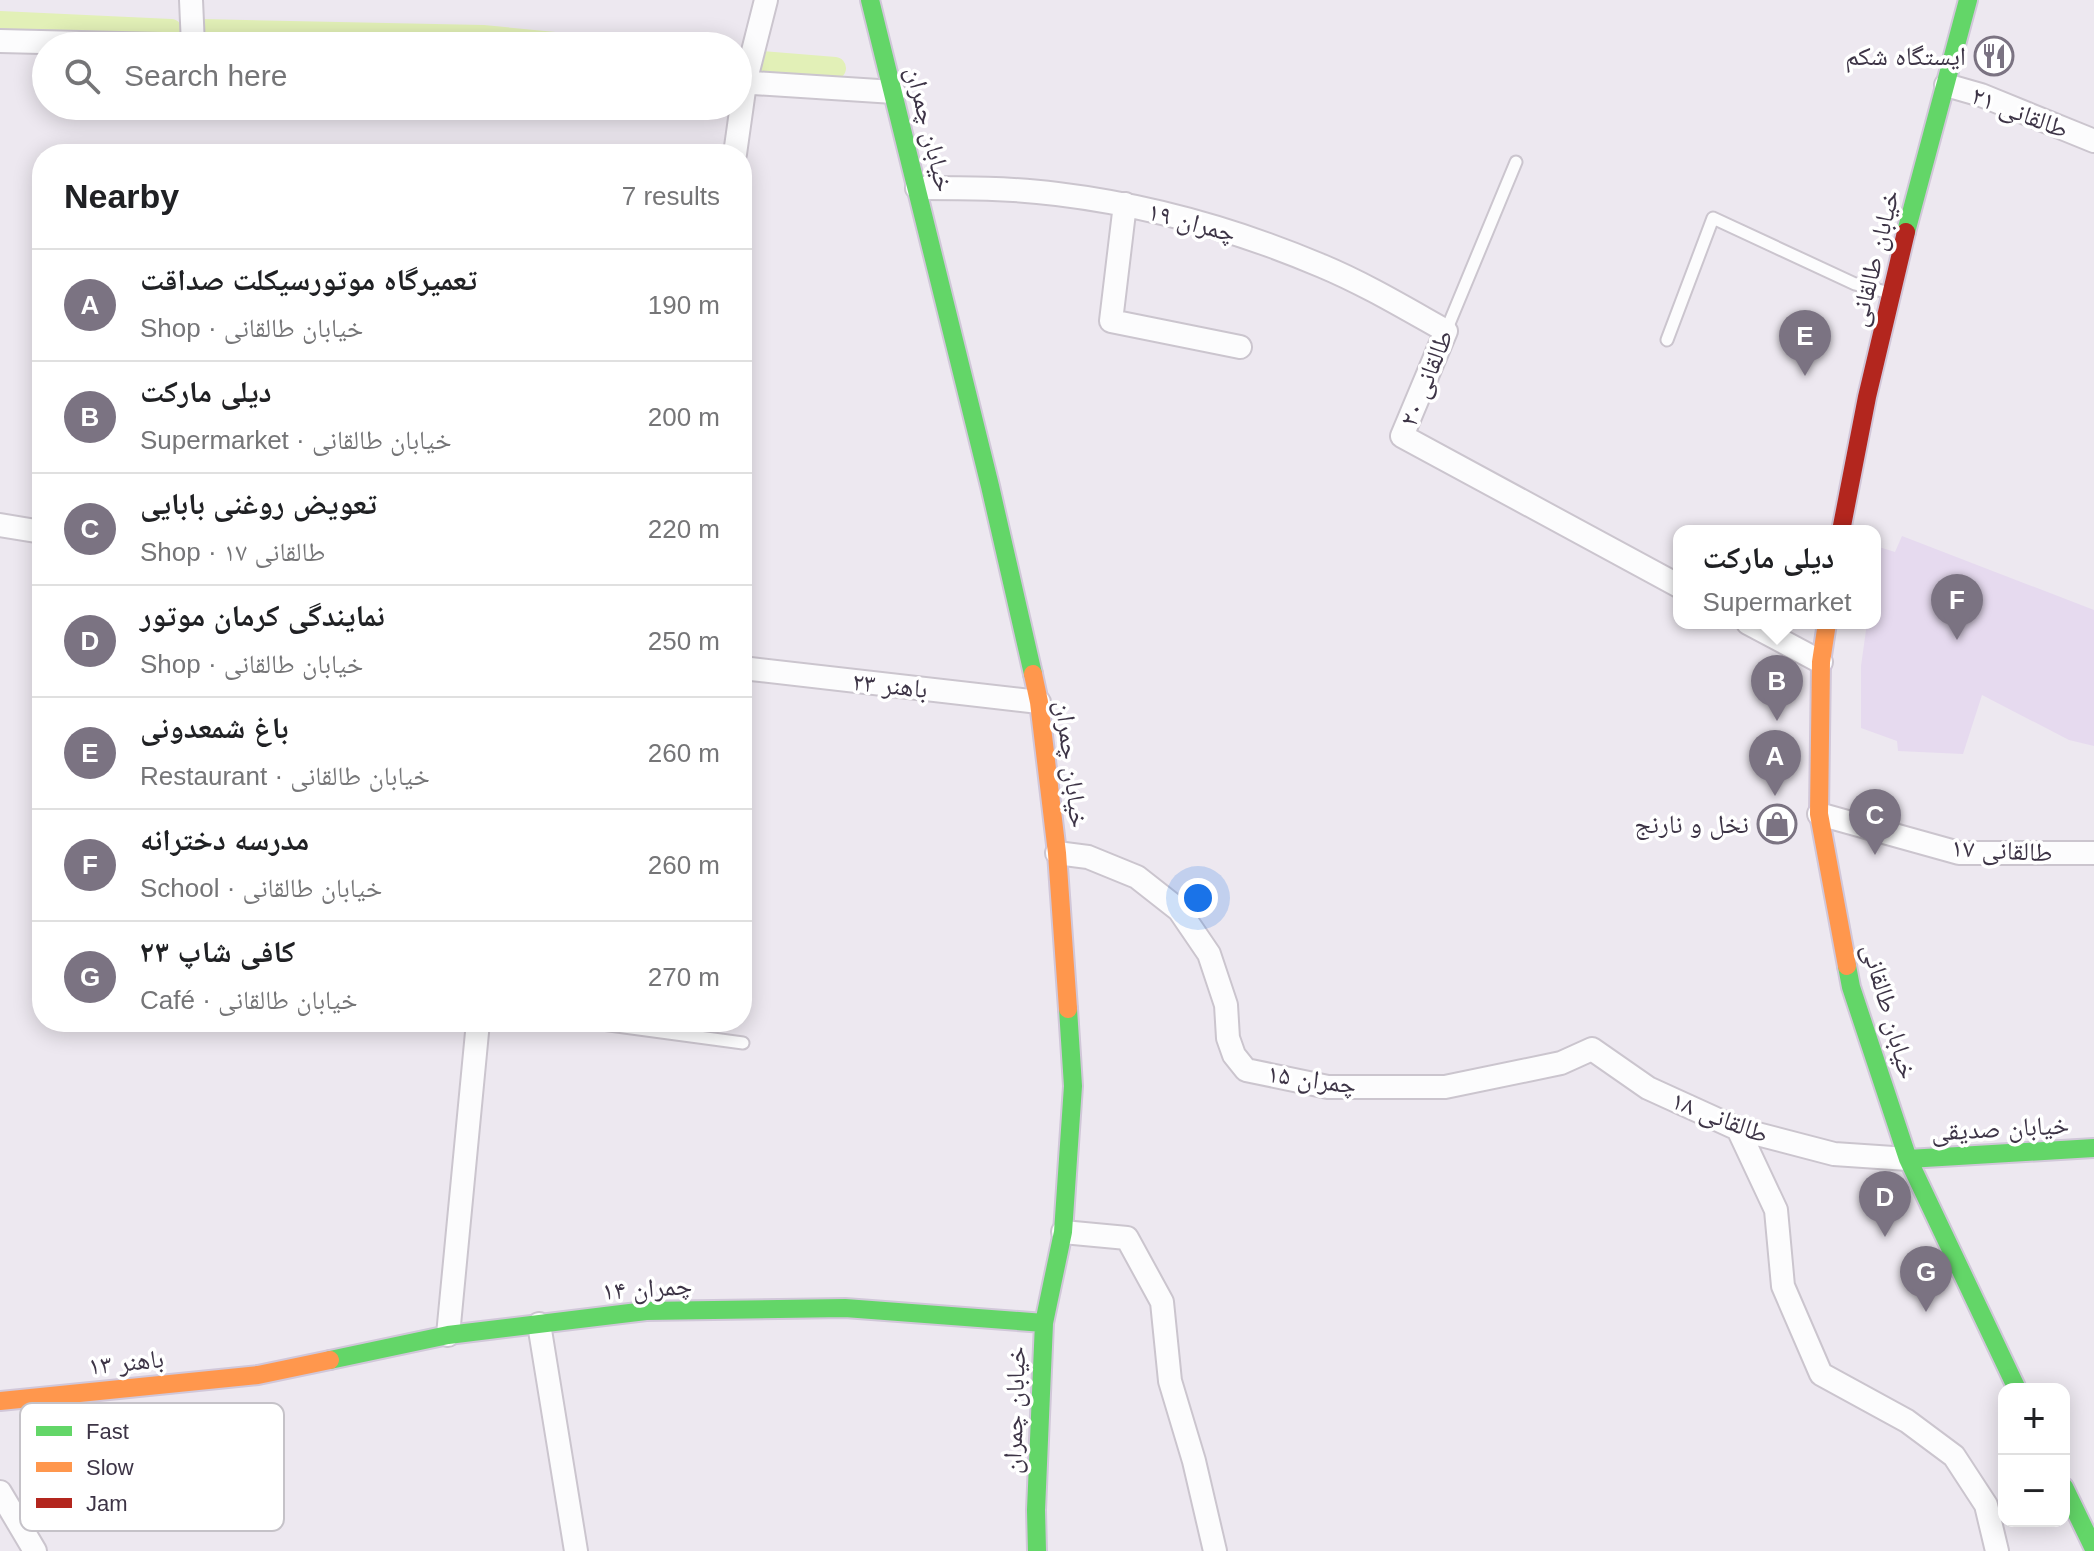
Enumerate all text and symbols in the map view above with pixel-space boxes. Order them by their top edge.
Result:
search box [32,32,752,120]
restaurant icon: ایستگاه شکم [1973,35,2015,77]
place label: ایستگاه شکم [1845,41,1966,73]
icon: search [60,54,104,98]
text: Search here [124,59,287,92]
street label: خیابان چمران [899,63,960,195]
street label: طالقانی ۲۱ [1967,80,2073,145]
text: Nearby [64,177,179,215]
text: 7 results [622,181,720,211]
street label: خیابان طالقانی [1843,187,1906,330]
street label: چمران ۱۹ [1144,196,1239,249]
text: تعمیرگاه موتورسیکلت صداقت [140,263,477,296]
text: A [81,290,99,320]
text: 190 m [648,290,720,320]
pin: E [1779,310,1831,376]
text: Shop · خیابان طالقانی [140,313,363,343]
street label: طالقانی ۲۰ [1393,325,1460,431]
text: دیلی مارکت [140,375,272,408]
text: B [81,402,99,432]
text: 200 m [648,402,720,432]
text: Supermarket · خیابان طالقانی [140,425,452,455]
text: تعویض روغنی بابایی [140,487,377,520]
text: C [81,514,99,544]
text: 220 m [648,514,720,544]
popup [1673,525,1881,629]
text: Shop · طالقانی ۱۷ [140,537,325,567]
text: دیلی مارکت [1703,541,1834,574]
pin: F [1931,574,1983,640]
text: Supermarket [1703,587,1851,617]
text: نمایندگی کرمان موتور [140,599,385,632]
text: D [81,626,99,656]
text: 250 m [648,626,720,656]
text: Shop · خیابان طالقانی [140,649,363,679]
pin: B [1751,655,1803,721]
street label: باهنر ۲۳ [851,666,929,704]
street label: خیابان چمران [1048,699,1095,829]
text: باغ شمعدونی [140,711,289,744]
pin: A [1749,730,1801,796]
text: E [81,738,99,768]
text: 260 m [648,738,720,768]
text: Restaurant · خیابان طالقانی [140,761,430,791]
pin: C [1849,789,1901,855]
shop icon: نخل و نارنج [1756,803,1798,845]
place label: نخل و نارنج [1634,809,1749,841]
text: مدرسه دخترانه [140,823,309,856]
street label: طالقانی ۱۷ [1950,832,2053,869]
text: F [82,850,98,880]
text: 260 m [648,850,720,880]
text: School · خیابان طالقانی [140,873,382,903]
your location [1178,878,1218,918]
text: کافی شاپ ۲۳ [140,935,295,968]
street label: خیابان طالقانی [1855,940,1924,1082]
text: G [80,962,100,992]
text: 270 m [648,962,720,992]
text: Café · خیابان طالقانی [140,985,358,1015]
street label: چمران ۱۵ [1265,1058,1359,1101]
street label: طالقانی ۱۸ [1667,1085,1773,1150]
street label: خیابان صدیقی [1930,1109,2070,1148]
pin: D [1859,1171,1911,1237]
pin: G [1900,1246,1952,1312]
street label: چمران ۱۴ [601,1270,693,1307]
street label: باهنر ۱۳ [87,1343,165,1381]
street label: خیابان چمران [997,1346,1032,1474]
map controls [1998,1383,2070,1527]
button: + [1998,1383,2070,1455]
legend [20,1403,284,1531]
text: Fast [86,1419,129,1444]
text: Slow [86,1455,134,1480]
button: − [1998,1455,2070,1527]
text: Jam [86,1491,128,1516]

